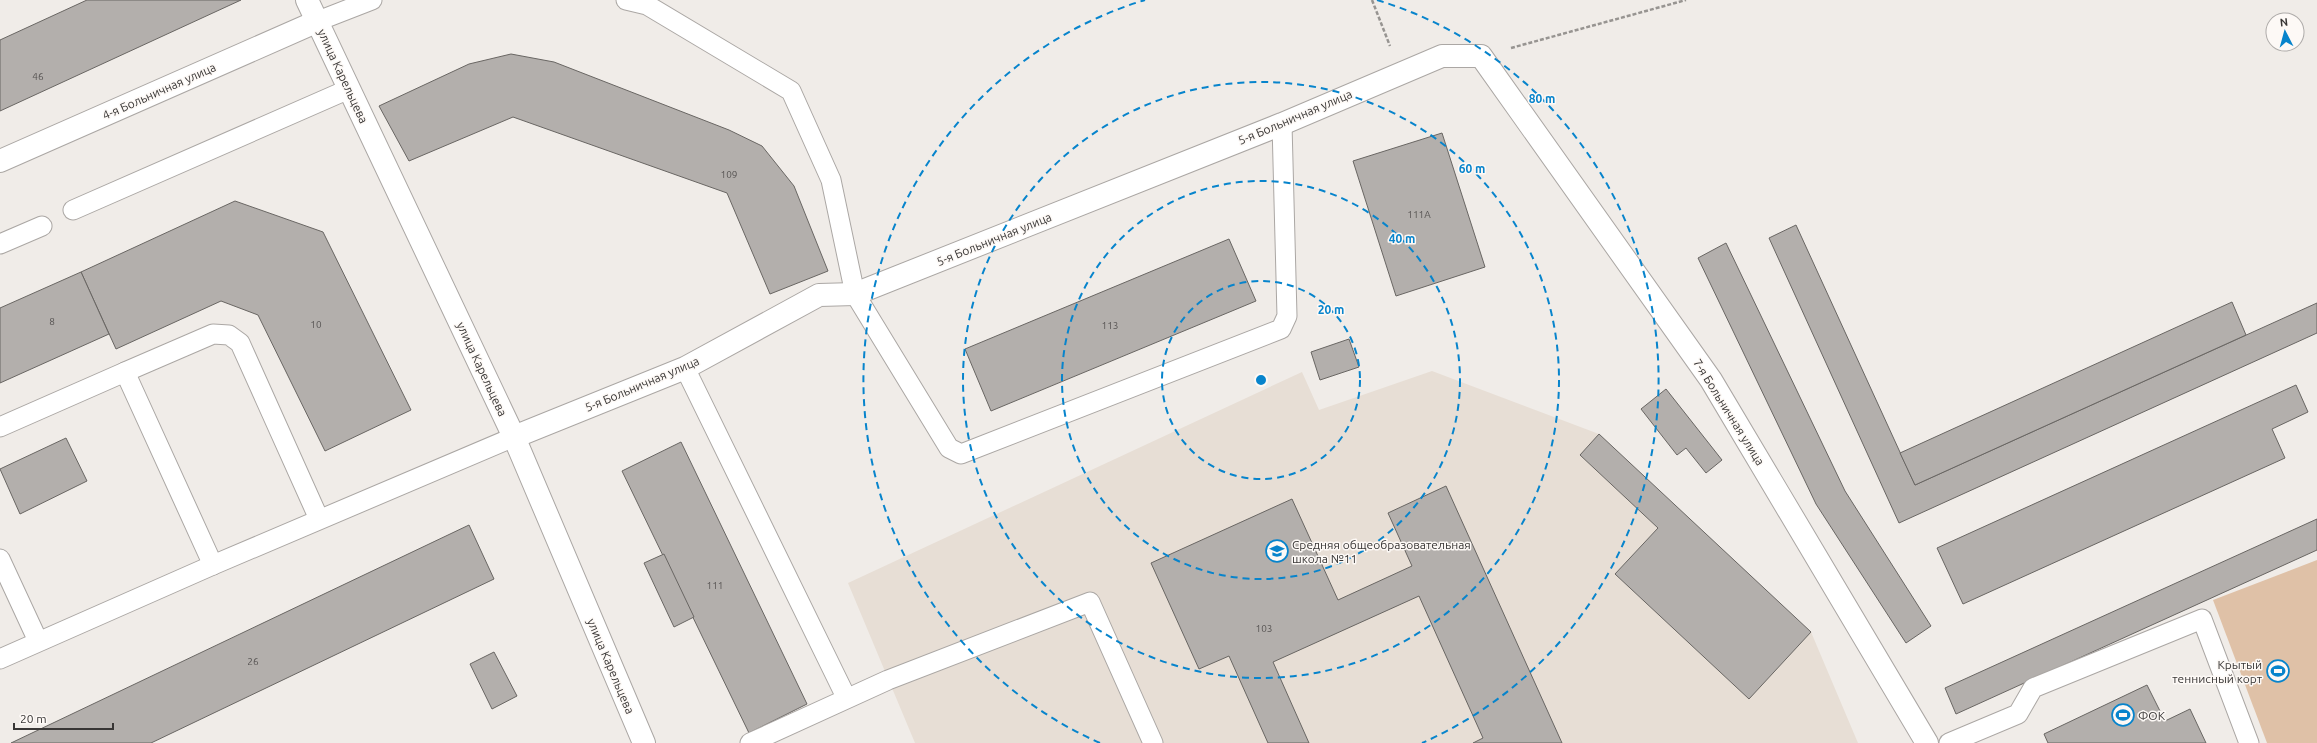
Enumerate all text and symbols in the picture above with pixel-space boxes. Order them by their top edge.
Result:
north arrow [2265,12,2305,52]
text: N [2279,16,2289,28]
street label: улица Карельцева [315,27,371,125]
street label: 4-я Больничная улица [100,60,218,122]
house number: 46 [32,71,44,82]
street label: 5-я Больничная улица [1236,87,1354,147]
text: 80 m [1529,92,1555,105]
text: 60 m [1459,162,1485,175]
house number: 109 [721,169,737,180]
house number: 111А [1407,209,1431,220]
street label: 5-я Больничная улица [935,210,1053,268]
text: 40 m [1389,232,1415,245]
text: 20 m [1318,303,1344,316]
house number: 8 [49,316,55,327]
house number: 10 [310,319,322,330]
street label: улица Карельцева [454,320,510,418]
house number: 113 [1102,320,1118,331]
street label: 5-я Больничная улица [583,354,701,414]
street label: 7-я Больничная улица [1691,357,1767,467]
centre of rings [1254,373,1268,387]
school or university icon: Средняя общеобразовательная школа №11 [1264,538,1290,564]
place label: Средняя общеобразовательная школа №11 [1292,538,1471,565]
house number: 111 [707,580,723,591]
street label: улица Карельцева [585,616,637,716]
house number: 103 [1256,623,1272,634]
house number: 26 [247,656,259,667]
place label: Крытый теннисный корт [2172,658,2263,685]
sports icon: Крытый теннисный корт [2265,658,2291,684]
sports icon: ФОК [2110,702,2136,728]
scale bar [14,705,113,731]
place label: ФОК [2138,709,2166,722]
text: 20 m [20,712,47,725]

